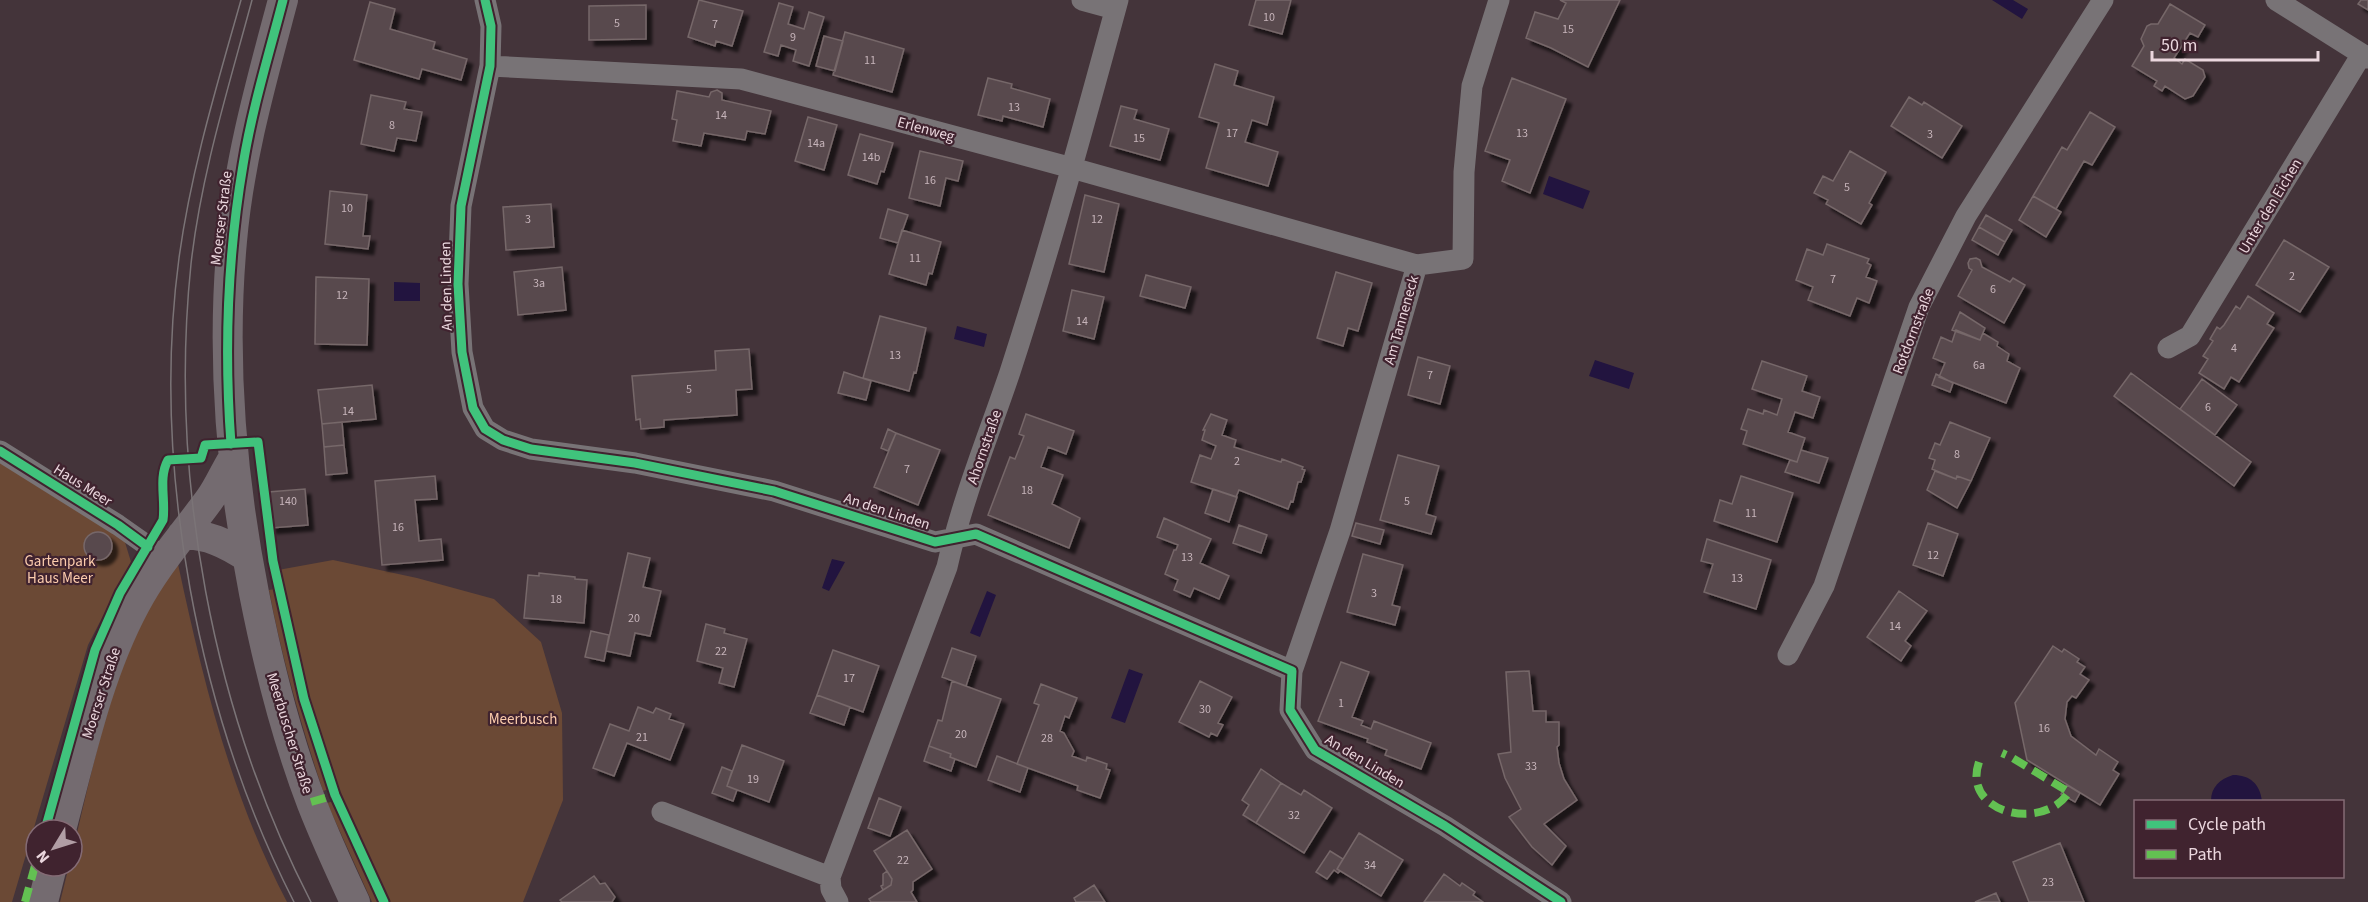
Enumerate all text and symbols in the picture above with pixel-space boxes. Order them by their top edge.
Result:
house number: 10 [1263,9,1275,26]
house number: 5 [614,15,620,32]
house number: 7 [712,16,718,33]
house number: 15 [1562,21,1574,38]
scale bar [2152,24,2318,62]
house number: 9 [790,29,796,46]
text: 50 m [2161,33,2197,58]
house number: 11 [864,52,876,69]
house number: 13 [1008,99,1020,116]
house number: 14 [715,107,727,124]
street label: Erlenweg [895,112,957,147]
house number: 8 [389,117,395,134]
house number: 17 [1226,125,1238,142]
house number: 13 [1516,125,1528,142]
house number: 3 [1927,126,1933,143]
house number: 15 [1133,130,1145,147]
house number: 14a [807,135,825,152]
house number: 14b [862,149,881,166]
street label: Unter den Eichen [2234,155,2307,258]
street label: Moerser Straße [205,170,238,266]
house number: 16 [924,172,936,189]
house number: 5 [1844,179,1850,196]
house number: 10 [341,200,353,217]
house number: 3 [525,211,531,228]
house number: 12 [1091,211,1103,228]
street label: An den Linden [435,241,458,331]
house number: 11 [909,250,921,267]
house number: 2 [2289,268,2295,285]
house number: 7 [1830,271,1836,288]
street label: Am Tanneneck [1379,273,1424,367]
house number: 3a [533,275,545,292]
house number: 6 [1990,281,1996,298]
street label: Rotdornstraße [1887,285,1939,377]
house number: 12 [336,287,348,304]
house number: 14 [1076,313,1088,330]
house number: 4 [2231,340,2237,357]
house number: 13 [889,347,901,364]
house number: 6a [1973,357,1985,374]
house number: 7 [1427,367,1433,384]
house number: 5 [686,381,692,398]
house number: 6 [2205,399,2211,416]
house number: 14 [342,403,354,420]
street label: Ahornstraße [962,407,1007,487]
house number: 8 [1954,446,1960,463]
house number: 2 [1234,453,1240,470]
street label: Haus Meer [49,459,117,512]
house number: 7 [904,461,910,478]
house number: 18 [1021,482,1033,499]
street label: An den Linden [841,488,933,535]
house number: 140 [279,493,297,510]
house number: 5 [1404,493,1410,510]
house number: 11 [1745,505,1757,522]
house number: 16 [392,519,404,536]
house number: 12 [1927,547,1939,564]
house number: 13 [1181,549,1193,566]
park label: Gartenpark Haus Meer [25,551,96,589]
house number: 13 [1731,570,1743,587]
house number: 3 [1371,585,1377,602]
house number: 18 [550,591,562,608]
house number: 20 [628,610,640,627]
house number: 14 [1889,618,1901,635]
house number: 22 [715,643,727,660]
street label: Moerser Straße [77,645,126,741]
street label: Meerbuscher Straße [261,670,318,796]
house number: 17 [843,670,855,687]
house number: 1 [1338,695,1344,712]
house number: 30 [1199,701,1211,718]
park label: Meerbusch [489,709,557,730]
house number: 16 [2038,720,2050,737]
house number: 20 [955,726,967,743]
house number: 21 [636,729,648,746]
street label: An den Linden [1321,729,1409,793]
house number: 28 [1041,730,1053,747]
house number: 33 [1525,758,1537,775]
house number: 19 [747,771,759,788]
legend [2134,800,2344,878]
house number: 32 [1288,807,1300,824]
text: Cycle path [2188,812,2266,837]
north arrow [24,818,84,878]
text: Path [2188,842,2222,867]
text: N [31,846,55,868]
house number: 22 [897,852,909,869]
house number: 34 [1364,857,1376,874]
house number: 23 [2042,874,2054,891]

